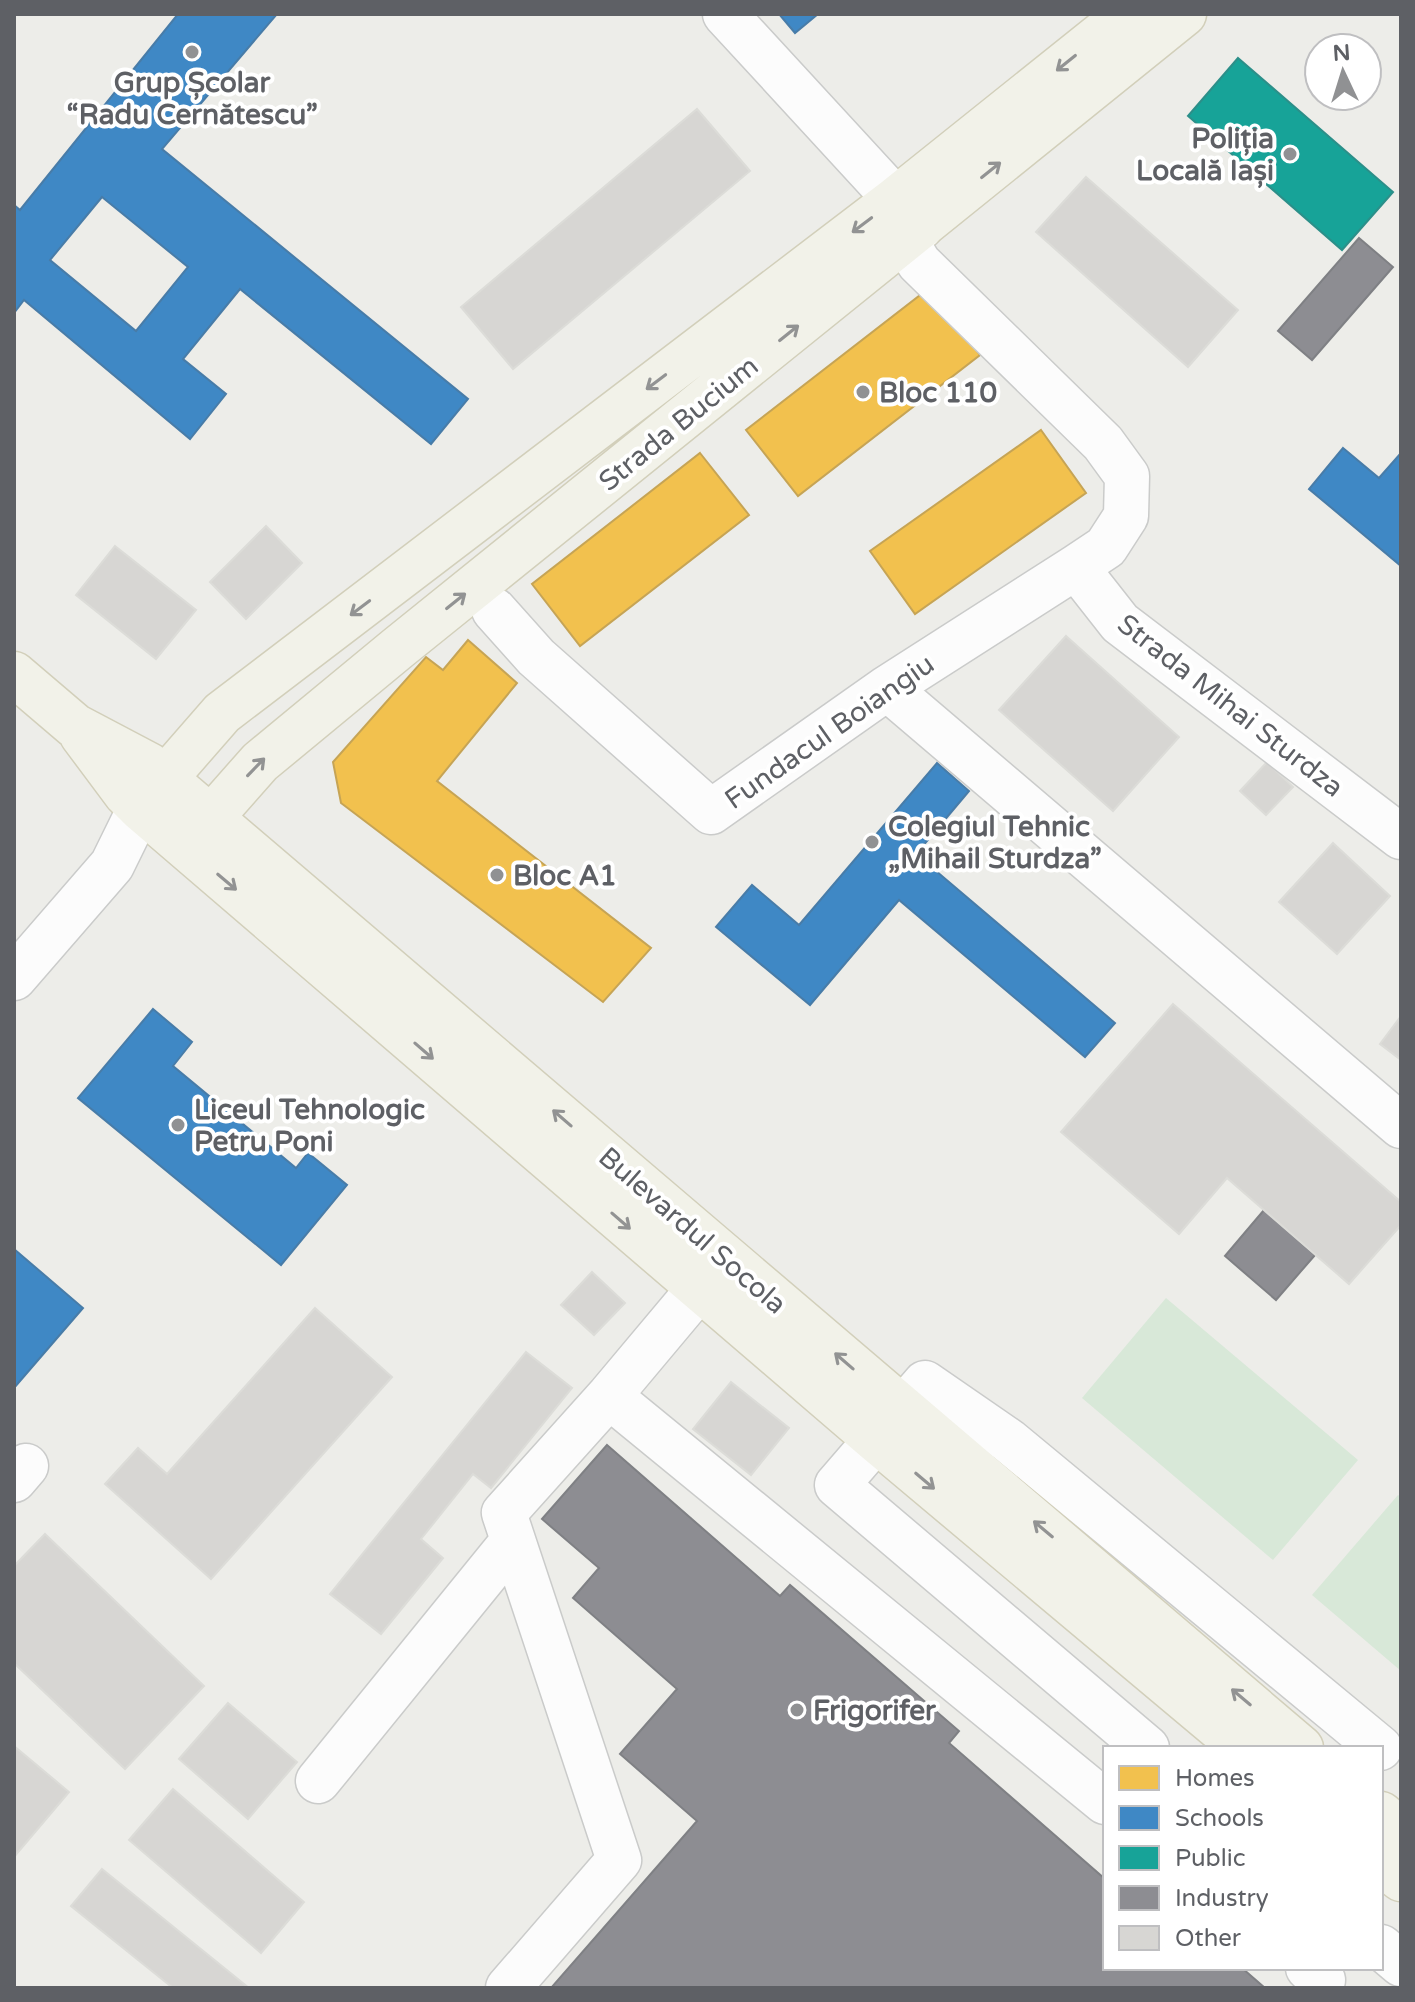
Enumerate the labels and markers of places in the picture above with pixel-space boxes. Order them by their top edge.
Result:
marker: Grup Școlar “Radu Cernătescu” [183,43,201,61]
place label: Grup Școlar “Radu Cernătescu” [67,66,317,132]
place label: Poliția Locală Iași [1136,122,1274,188]
marker: Poliția Locală Iași [1281,145,1299,163]
place label: Bloc 110 [879,376,997,410]
marker: Bloc 110 [854,383,872,401]
place label: Colegiul Tehnic „Mihail Sturdza” [888,810,1102,876]
marker: Colegiul Tehnic „Mihail Sturdza” [863,833,881,851]
place label: Bloc A1 [513,859,617,893]
marker: Bloc A1 [488,866,506,884]
place label: Liceul Tehnologic Petru Poni [194,1093,425,1159]
marker: Liceul Tehnologic Petru Poni [169,1116,187,1134]
place label: Frigorifer [813,1694,937,1728]
marker: Frigorifer [788,1701,806,1719]

